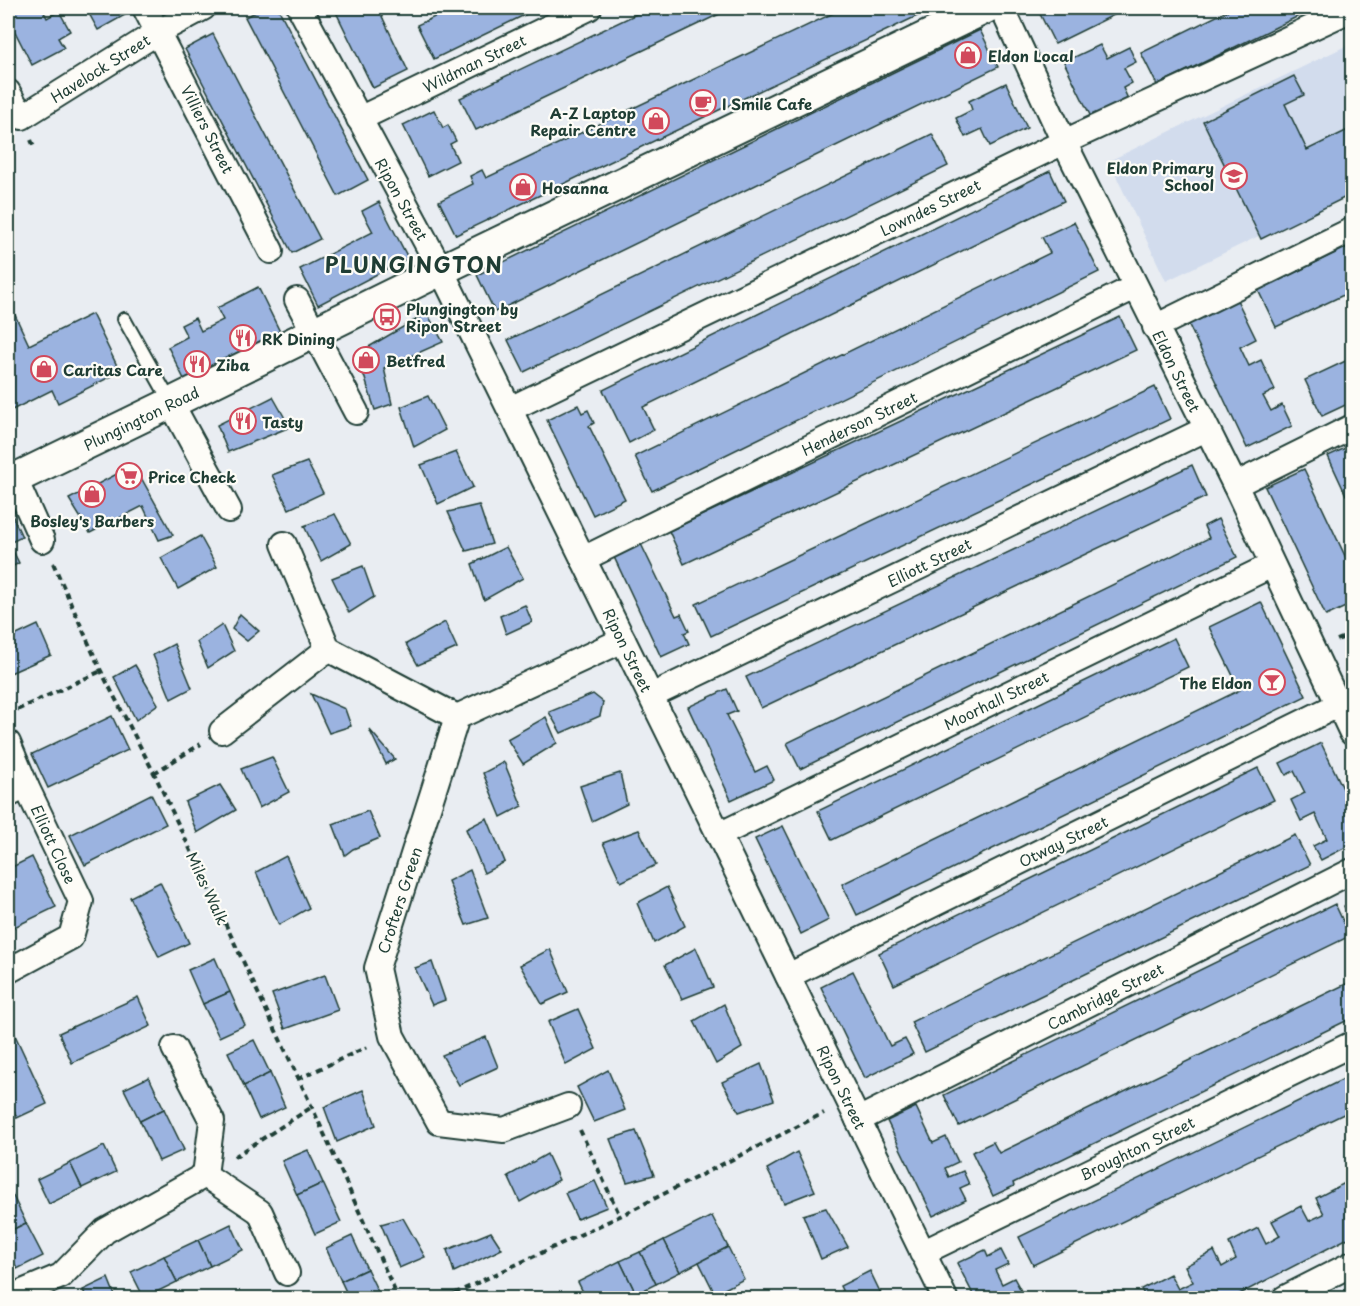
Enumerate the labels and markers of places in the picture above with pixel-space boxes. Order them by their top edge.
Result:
shop icon: Eldon Local [953,40,983,70]
place label: Eldon Local [988,44,1074,67]
cafe icon: I Smile Cafe [688,88,718,118]
place label: I Smile Cafe [722,92,812,115]
place label: A-Z Laptop Repair Centre [531,101,636,141]
shop icon: A-Z Laptop Repair Centre [641,106,671,136]
place label: Eldon Primary School [1107,156,1214,196]
school or university icon: Eldon Primary School [1219,161,1249,191]
shop icon: Hosanna [508,172,538,202]
place label: Hosanna [542,176,609,199]
place label: Plungington by Ripon Street [406,297,518,337]
bus stop icon: Plungington by Ripon Street [372,302,402,332]
restaurant icon: RK Dining [228,323,258,353]
place label: RK Dining [262,327,335,350]
shop icon: Betfred [351,345,381,375]
restaurant icon: Ziba [182,349,212,379]
place label: Betfred [386,349,445,372]
place label: Ziba [216,353,250,376]
shop icon: Caritas Care [29,354,59,384]
place label: Caritas Care [63,358,163,381]
restaurant icon: Tasty [228,406,258,436]
place label: Tasty [262,410,304,433]
supermarket icon: Price Check [114,461,144,491]
place label: Price Check [148,465,236,488]
shop icon: Bosley's Barbers [77,479,107,509]
place label: Bosley's Barbers [30,509,154,532]
bar icon: The Eldon [1257,667,1287,697]
place label: The Eldon [1180,671,1252,694]

